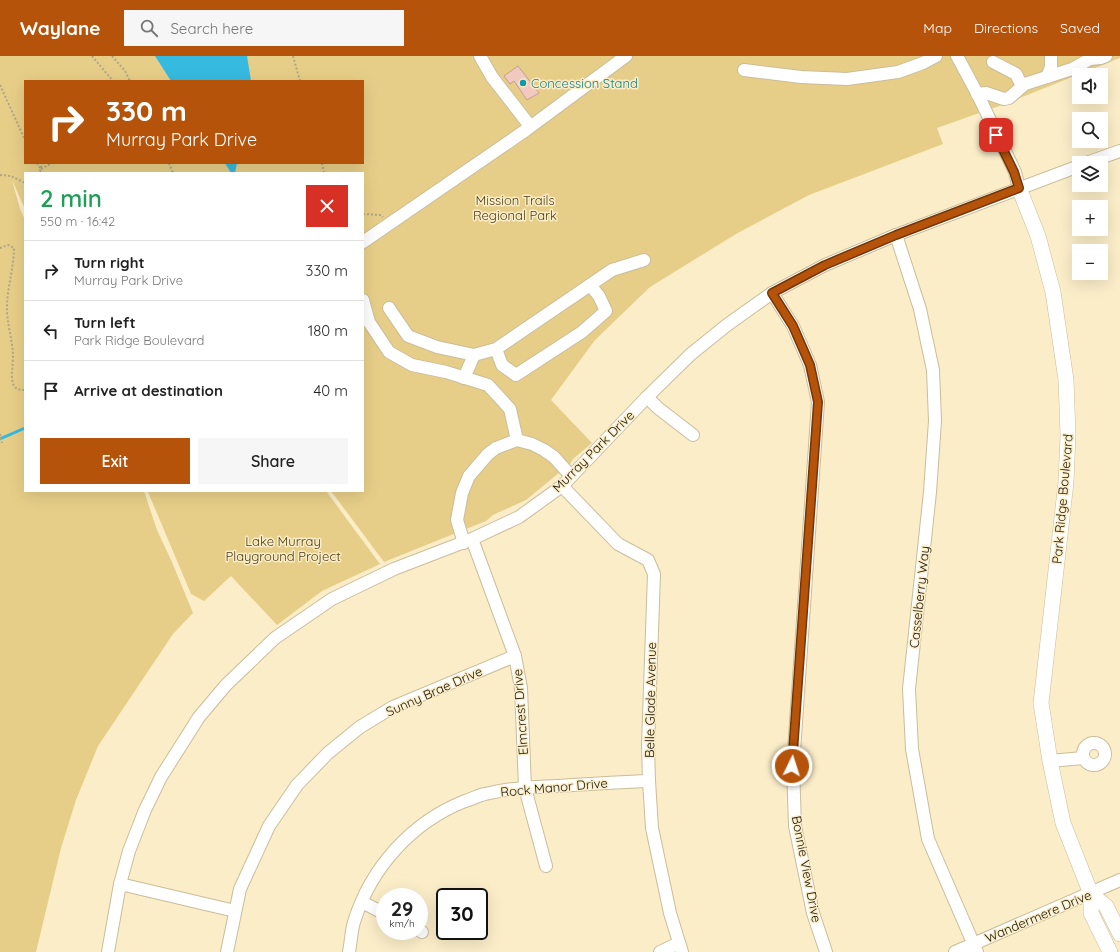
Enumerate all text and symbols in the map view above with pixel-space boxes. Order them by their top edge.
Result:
search box [124,10,404,46]
text: Waylane [20,16,100,40]
icon: search [138,17,160,39]
text: Search here [170,19,253,38]
text: Map [923,19,952,37]
text: Directions [974,19,1038,37]
text: Saved [1060,19,1100,37]
map controls [1072,68,1108,280]
button: sound [1072,68,1108,104]
place label: Concession Stand [531,75,638,91]
marker: Concession Stand [518,78,528,88]
text: 330 m [106,93,187,128]
icon: right [40,96,92,148]
button: search [1072,112,1108,148]
pin [979,118,1013,152]
icon: arrive [985,124,1007,146]
text: Murray Park Drive [106,128,257,151]
button: layers [1072,156,1108,192]
text: 2 min [40,183,102,213]
button: close [306,185,348,227]
park label: Mission Trails Regional Park [473,192,557,223]
button: + [1072,200,1108,236]
text: 550 m · 16:42 [40,213,115,229]
button: − [1072,244,1108,280]
text: Turn right [74,253,145,272]
icon: right [40,260,62,282]
text: 330 m [306,261,348,280]
text: Murray Park Drive [74,272,183,288]
text: Turn left [74,313,136,332]
icon: left [40,320,62,342]
text: 180 m [308,321,348,340]
text: Park Ridge Boulevard [74,332,204,348]
icon: arrive [40,380,62,402]
text: Arrive at destination [74,381,223,400]
text: 40 m [313,381,348,400]
street label: Murray Park Drive [549,407,637,495]
street label: Park Ridge Boulevard [1048,433,1076,565]
button: Exit [40,438,190,484]
button: Share [198,438,348,484]
park label: Lake Murray Playground Project [225,533,341,564]
street label: Casselberry Way [906,545,932,649]
street label: Belle Glade Avenue [641,642,659,758]
street label: Sunny Brae Drive [383,663,485,719]
street label: Elmcrest Drive [509,668,531,756]
position arrow [771,745,813,787]
street label: Rock Manor Drive [500,774,608,800]
street label: Bonnie View Drive [789,814,825,924]
street label: Wandermere Drive [982,886,1094,946]
speed limit sign: 30 [436,888,488,940]
text: 29 [391,896,413,921]
text: km/h [389,917,415,930]

